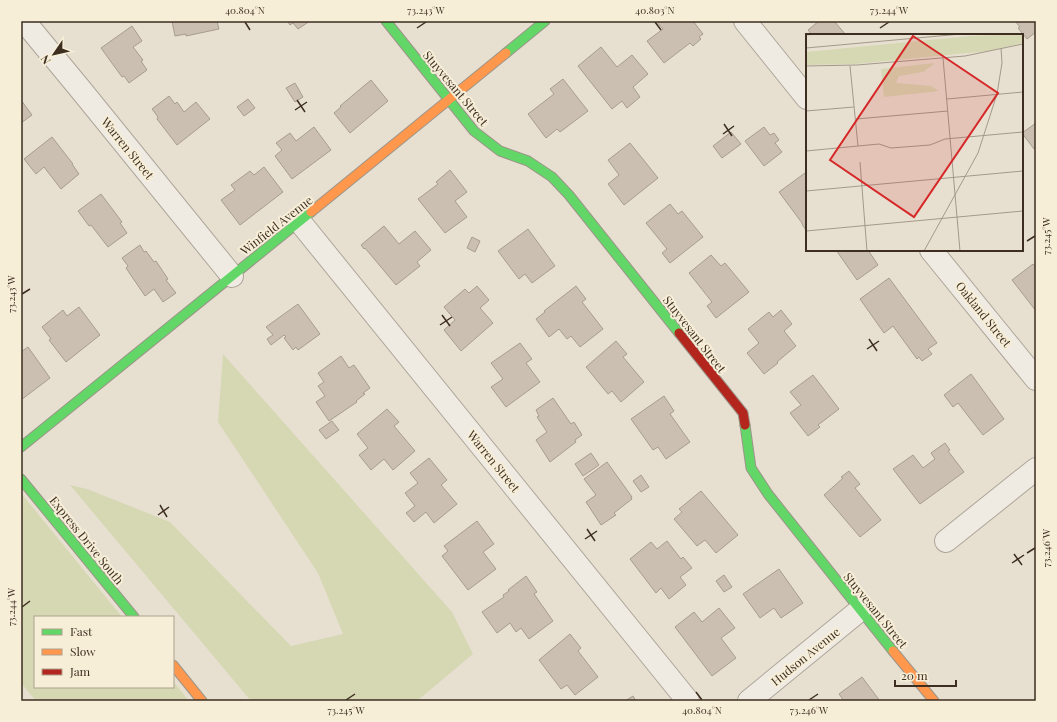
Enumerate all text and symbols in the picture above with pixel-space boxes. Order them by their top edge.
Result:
text: 40.804°N [225,3,265,17]
text: 73.243°W [407,3,446,17]
text: 40.803°N [635,3,675,17]
text: 73.244°W [870,3,909,17]
north arrow [34,34,74,74]
inset map [806,34,1023,251]
street label: Stuyvesant Street [420,47,493,129]
text: N [37,52,54,67]
street label: Warren Street [98,113,158,183]
street label: Winfield Avenue [236,192,315,259]
text: 73.245°W [1039,216,1053,255]
text: 73.243°W [4,274,18,313]
street label: Oakland Street [953,278,1016,351]
street label: Stuyvesant Street [660,292,730,376]
street label: Warren Street [464,426,524,496]
street label: Express Drive South [46,493,128,587]
text: 73.246°W [1039,528,1053,567]
street label: Stuyvesant Street [840,569,912,652]
text: 73.244°W [4,587,18,626]
legend [34,616,174,688]
text: Fast [70,623,93,639]
street label: Hudson Avenue [767,623,843,689]
text: Slow [70,643,96,659]
scale bar [895,662,956,688]
text: Jam [69,663,91,679]
text: 20 m [901,667,928,683]
text: 73.245°W [327,703,366,717]
text: 40.804°N [682,703,722,717]
text: 73.246°W [790,703,829,717]

